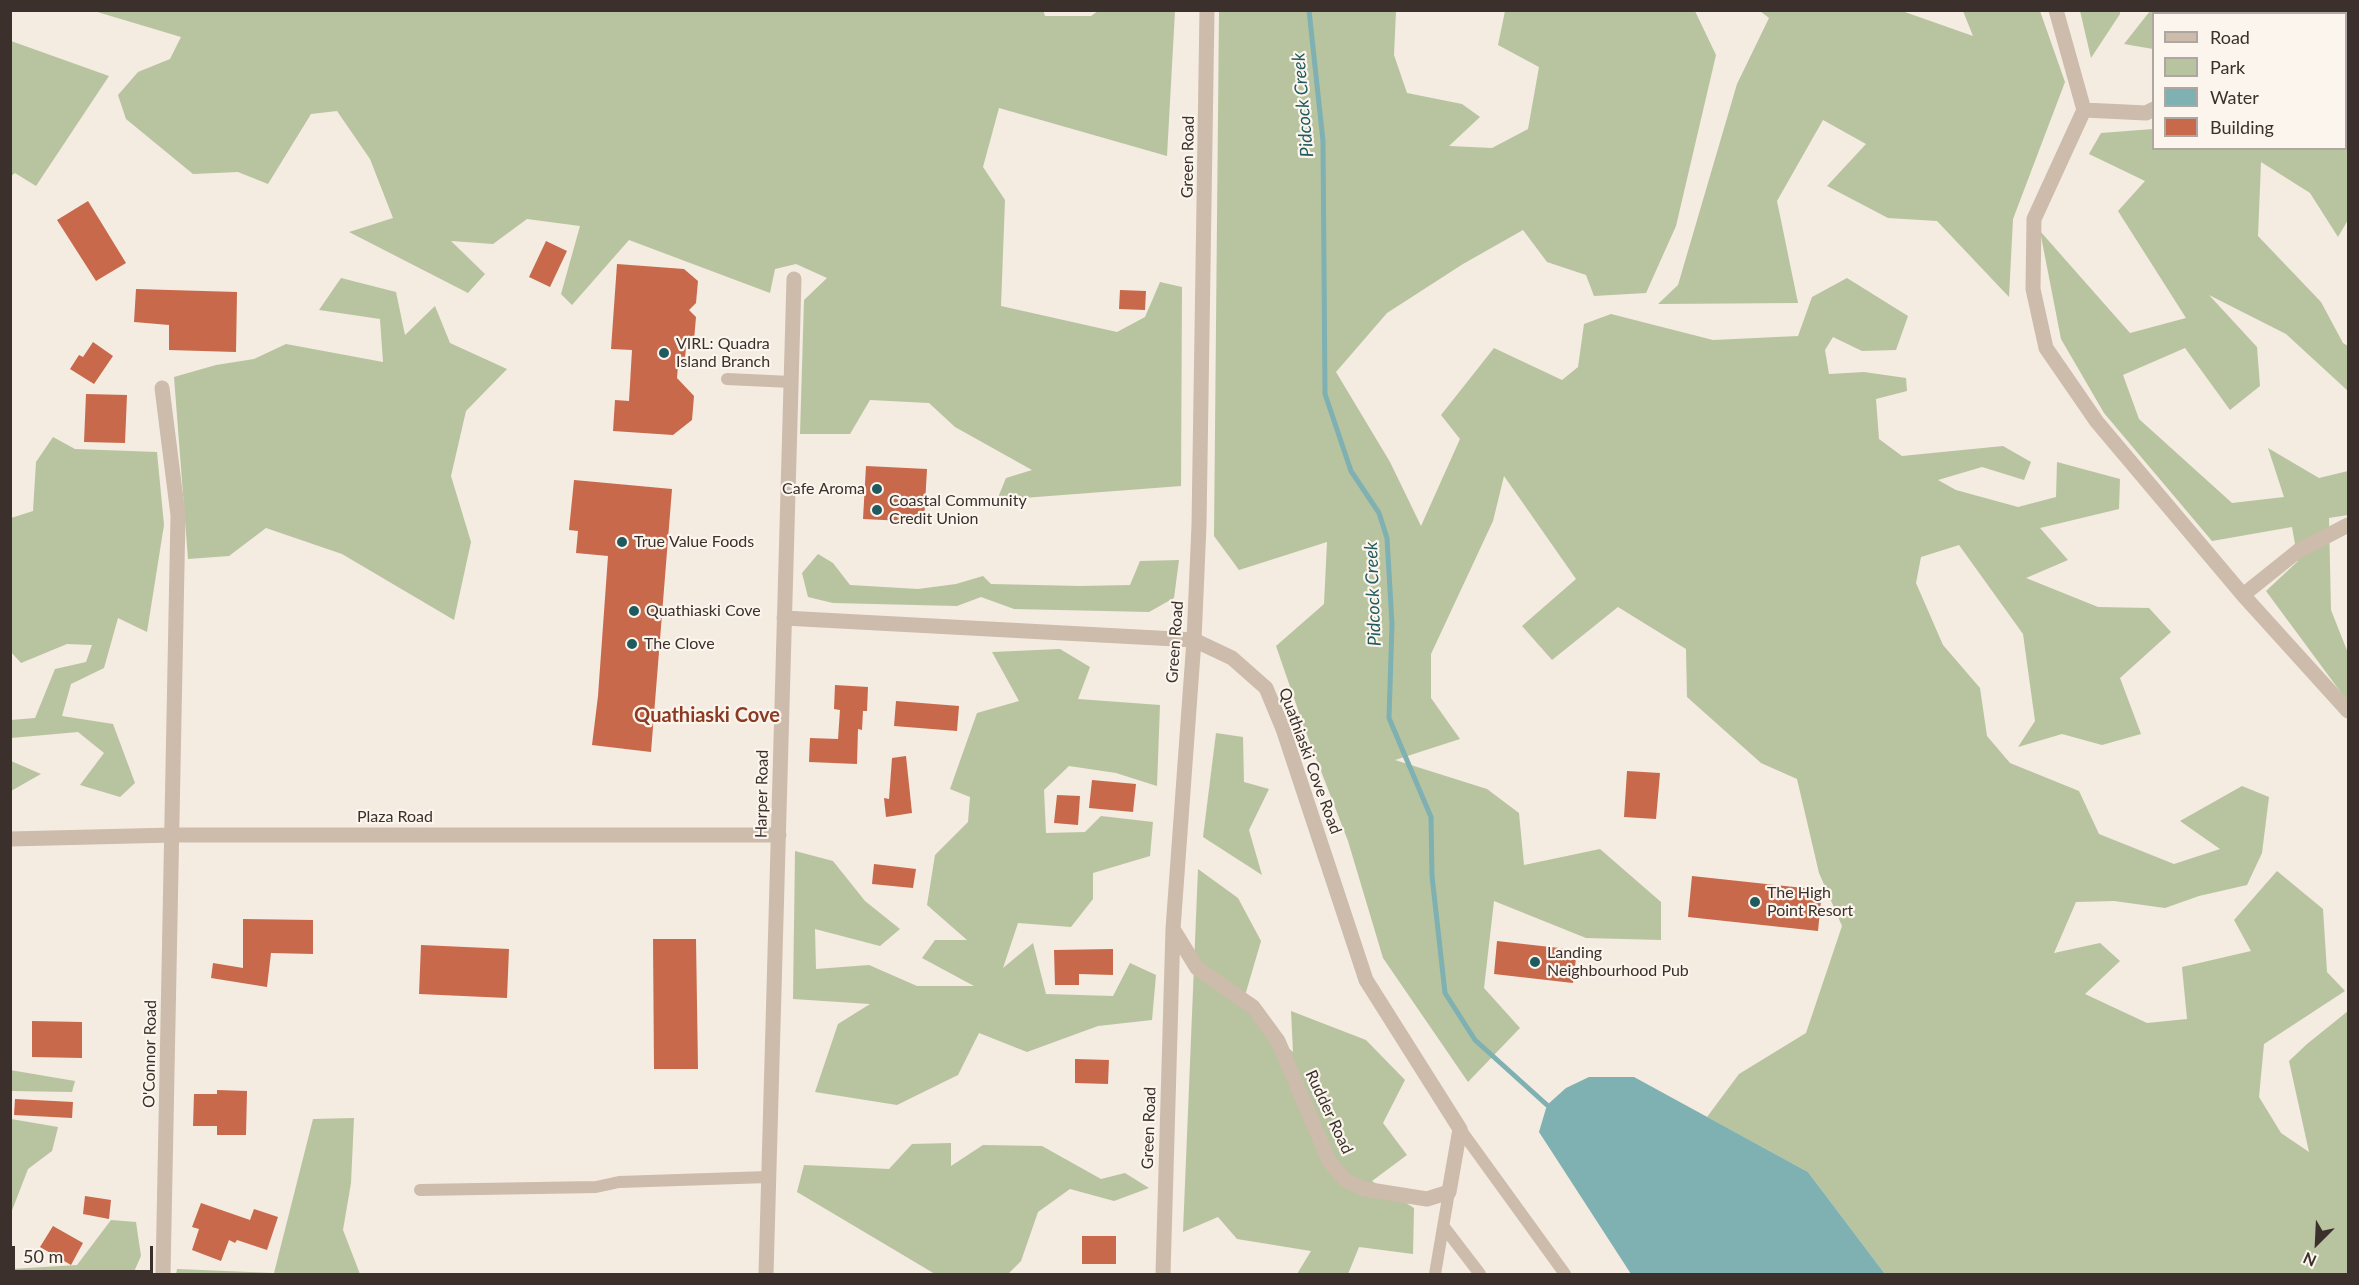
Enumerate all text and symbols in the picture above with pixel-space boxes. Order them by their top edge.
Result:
legend [2152,12,2347,150]
text: Road [2210,26,2250,48]
water label: Pidcock Creek [1288,52,1318,158]
text: Park [2210,56,2245,78]
text: Water [2210,86,2259,108]
street label: Green Road [1178,116,1198,198]
text: Building [2210,116,2274,138]
place label: VIRL: Quadra Island Branch [676,334,770,372]
marker: VIRL: Quadra Island Branch [657,346,671,360]
place label: Cafe Aroma [782,479,865,499]
marker: Cafe Aroma [870,482,884,496]
place label: Coastal Community Credit Union [889,491,1027,529]
marker: Coastal Community Credit Union [870,503,884,517]
place label: True Value Foods [634,532,754,552]
marker: True Value Foods [615,535,629,549]
water label: Pidcock Creek [1360,541,1386,647]
street label: Green Road [1163,600,1187,684]
place label: Quathiaski Cove [646,601,761,621]
marker: Quathiaski Cove [627,604,641,618]
place label: The Clove [644,634,715,654]
marker: The Clove [625,637,639,651]
street label: Quathiaski Cove Road [1275,685,1345,837]
district label: Quathiaski Cove [634,704,780,728]
street label: Harper Road [752,750,772,838]
street label: Plaza Road [357,807,433,827]
place label: The High Point Resort [1767,883,1853,921]
marker: The High Point Resort [1748,895,1762,909]
place label: Landing Neighbourhood Pub [1547,943,1689,981]
marker: Landing Neighbourhood Pub [1528,955,1542,969]
street label: O'Connor Road [139,1000,161,1108]
street label: Rudder Road [1301,1067,1357,1157]
street label: Green Road [1138,1086,1160,1170]
north arrow [2287,1213,2347,1273]
scale bar [15,1234,156,1272]
text: 50 m [23,1245,63,1267]
text: N [2300,1249,2319,1271]

